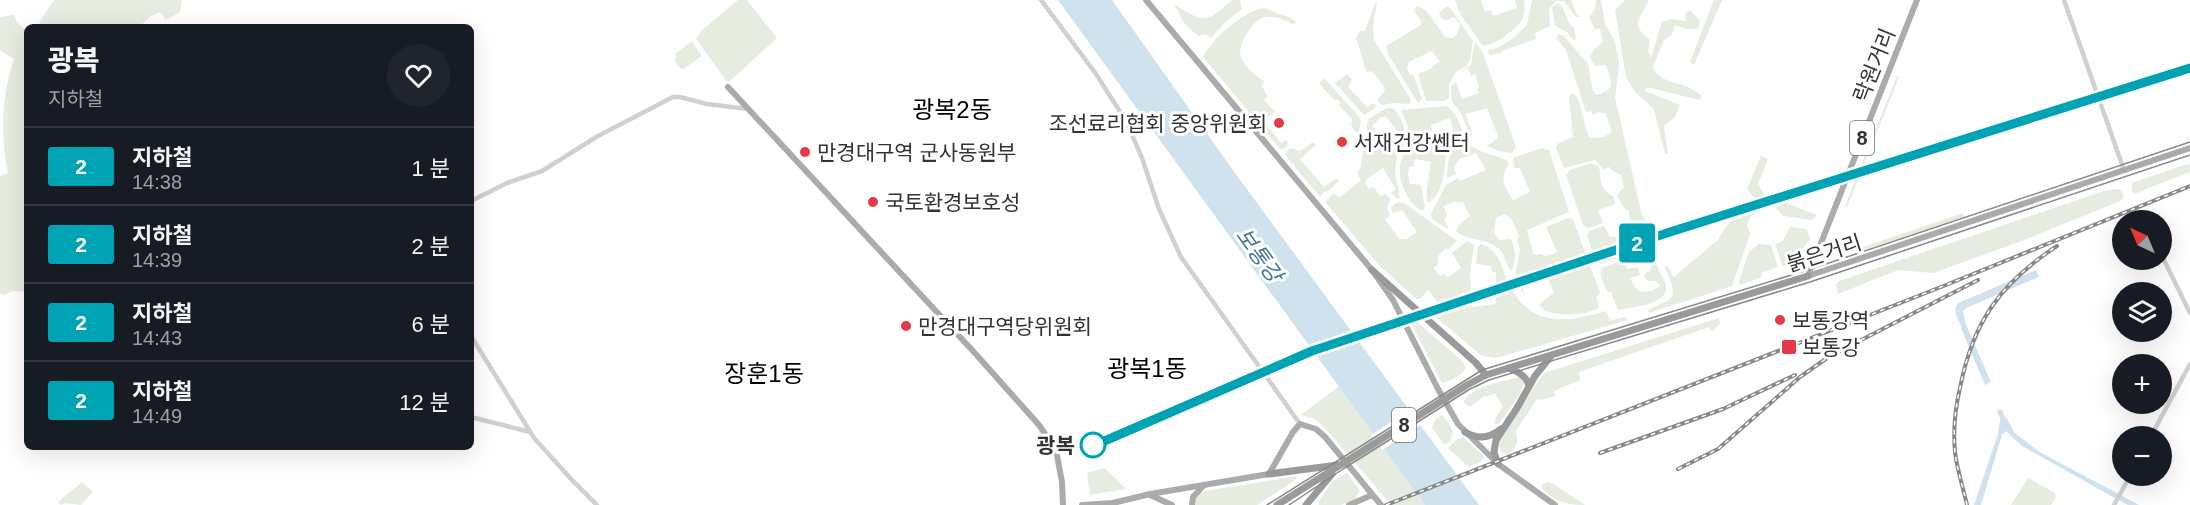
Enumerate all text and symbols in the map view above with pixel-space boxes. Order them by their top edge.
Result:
street label: 락원거리 [1849,25,1899,105]
button: heart [387,44,450,107]
text: 광복 [48,45,100,76]
text: 지하철 [48,88,103,110]
district label: 광복2동 [912,96,992,123]
place label: 조선료리협회 중앙위원회 [1049,112,1267,135]
marker: 조선료리협회 중앙위원회 [1272,116,1286,130]
road number: 8 [1850,121,1874,155]
place label: 서재건강쎈터 [1354,131,1470,154]
marker: 서재건강쎈터 [1335,135,1349,149]
place label: 만경대구역 군사동원부 [817,141,1016,164]
text: 지하철 [132,145,193,170]
marker: 만경대구역 군사동원부 [798,145,812,159]
text: 2 [75,155,87,178]
text: 1 분 [411,156,450,181]
text: 14:38 [132,171,182,193]
place label: 국토환경보호성 [885,191,1020,214]
marker: 국토환경보호성 [866,195,880,209]
north arrow [2112,210,2172,270]
map controls [2112,210,2172,486]
text: 지하철 [132,223,193,248]
water label: 보통강 [1231,223,1289,289]
line badge: 2 [1618,224,1656,262]
street label: 붉은거리 [1784,230,1864,276]
text: 2 [1631,232,1643,255]
text: 2 [75,233,87,256]
text: 2 분 [411,234,450,259]
text: 14:39 [132,249,182,271]
button: layers [2112,282,2172,342]
text: 지하철 [132,301,193,326]
place label: 보통강역 [1792,309,1869,332]
text: 2 [75,311,87,334]
text: 6 분 [411,312,450,337]
marker: 보통강역 [1773,313,1787,327]
place label: 만경대구역당위원회 [918,315,1092,338]
marker: 만경대구역당위원회 [899,319,913,333]
text: 14:43 [132,327,182,349]
place label: 보통강 [1802,336,1860,359]
marker: 보통강 [1780,338,1798,356]
button: + [2112,354,2172,414]
district label: 광복1동 [1107,355,1187,382]
district label: 장훈1동 [724,360,804,387]
text: 지하철 [132,379,193,404]
text: 2 [75,389,87,412]
text: 12 분 [399,390,450,415]
text: 14:49 [132,405,182,427]
road number: 8 [1392,408,1416,442]
button: − [2112,426,2172,486]
marker: 광복 [1080,432,1106,458]
place label: 광복 [1036,434,1075,457]

